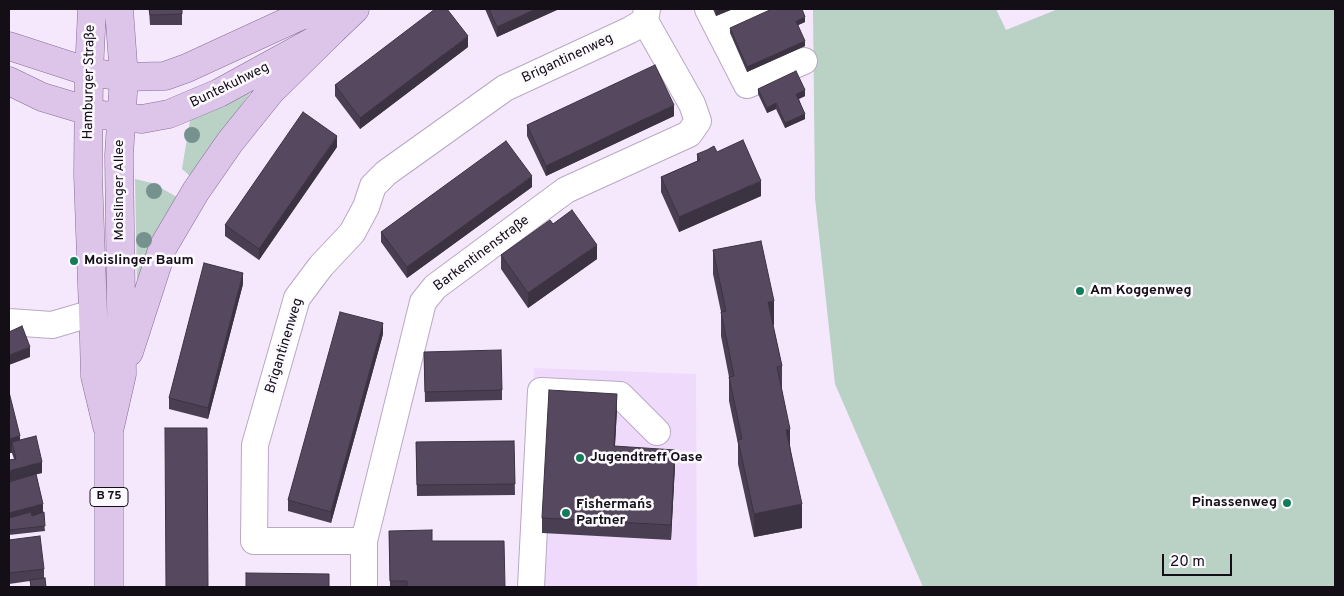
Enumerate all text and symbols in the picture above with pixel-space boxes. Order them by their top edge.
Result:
street label: Hamburger Straße [81,25,99,139]
street label: Brigantinenweg [520,30,616,88]
street label: Buntekuhweg [188,60,272,112]
street label: Moislinger Allee [112,140,128,240]
street label: Barkentinenstraße [431,212,533,296]
place label: Moislinger Baum [84,253,194,269]
marker: Moislinger Baum [68,255,80,267]
place label: Am Koggenweg [1090,283,1192,299]
marker: Am Koggenweg [1074,285,1086,297]
street label: Brigantinenweg [263,296,307,396]
place label: Jugendtreff Oase [590,450,702,466]
marker: Jugendtreff Oase [574,452,586,464]
road number: B 75 [90,488,128,507]
place label: Pinassenweg [1192,495,1277,511]
place label: Fisherman´s Partner [576,497,652,530]
marker: Pinassenweg [1281,497,1293,509]
marker: Fisherman´s Partner [560,507,572,519]
scale bar [1164,544,1234,576]
text: 20 m [1170,553,1205,572]

